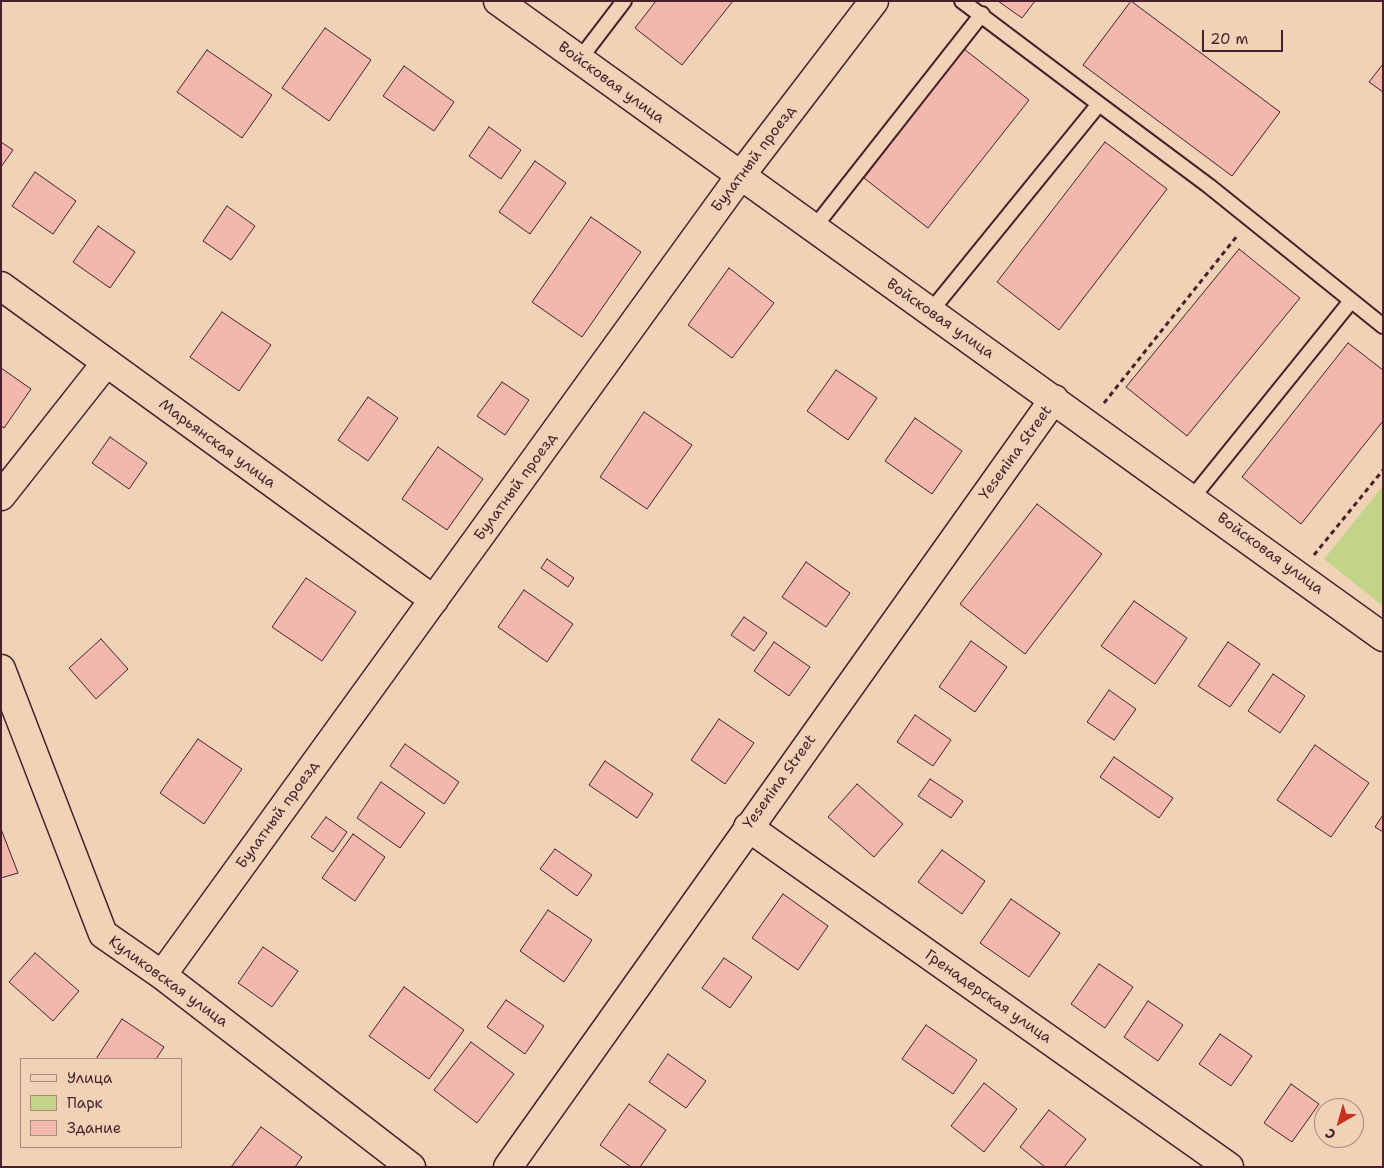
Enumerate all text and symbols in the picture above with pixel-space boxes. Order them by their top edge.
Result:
scale bar [1204,20,1285,52]
text: 20 m [1210,29,1249,49]
street label: Войсковая улица [554,38,668,128]
street label: Булатный проезд [708,102,800,216]
street label: Войсковая улица [883,275,997,363]
street label: Марьянская улица [155,396,279,492]
street label: Yesenina Street [976,402,1056,504]
street label: Булатный проезд [471,430,561,544]
street label: Войсковая улица [1213,509,1327,599]
street label: Yesenina Street [740,731,820,833]
street label: Булатный проезд [233,758,323,872]
street label: Куликовская улица [105,933,231,1031]
street label: Гренадерская улица [921,946,1055,1048]
legend [20,1058,182,1148]
text: Улица [67,1068,112,1088]
text: Парк [67,1093,103,1113]
north arrow [1314,1098,1364,1148]
text: Здание [67,1118,121,1138]
text: С [1321,1124,1339,1144]

